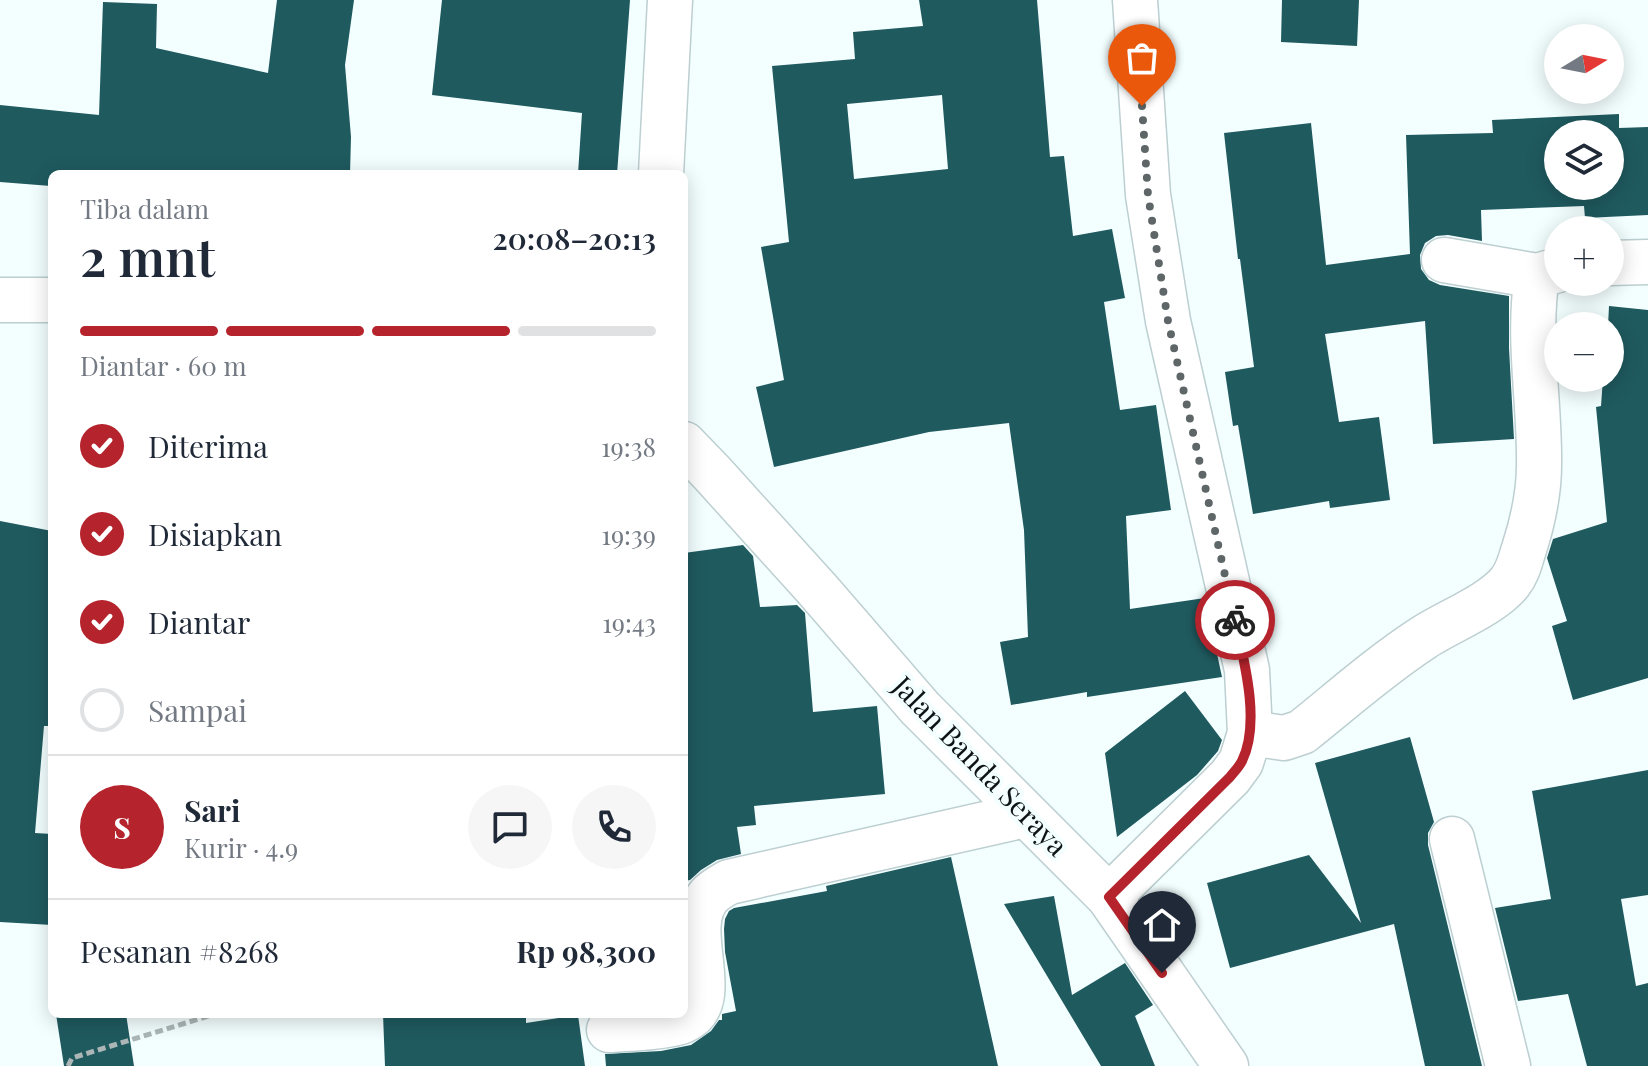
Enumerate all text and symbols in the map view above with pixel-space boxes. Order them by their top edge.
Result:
pin [1108,24,1176,106]
north arrow [1544,24,1624,104]
map controls [1544,24,1624,392]
icon: bag [1120,36,1164,80]
button: layers [1544,120,1624,200]
text: Tiba dalam [80,191,209,226]
button: + [1544,216,1624,296]
text: 20:08–20:13 [493,218,656,258]
text: 2 mnt [80,221,215,290]
button: − [1544,312,1624,392]
text: Diantar · 60 m [80,348,246,383]
icon: check [80,424,124,468]
text: Diterima [148,426,268,466]
text: 19:38 [601,429,656,464]
icon: check [80,512,124,556]
text: Disiapkan [148,514,282,554]
text: 19:39 [601,517,656,552]
courier [1195,580,1275,660]
icon: bike [1213,598,1257,642]
icon: check [80,600,124,644]
text: Diantar [148,602,250,642]
text: 19:43 [602,605,656,640]
street label: Jalan Banda Seraya [885,666,1077,863]
text: Sampai [148,690,247,730]
button: chat [468,785,552,869]
button: phone [572,785,656,869]
text: Sari [184,790,241,830]
text: S [113,807,131,847]
text: Kurir · 4.9 [184,830,298,865]
pin [1128,891,1196,973]
icon: home [1140,903,1184,947]
text: Pesanan #8268 [80,931,279,971]
text: Rp 98,300 [516,931,656,971]

